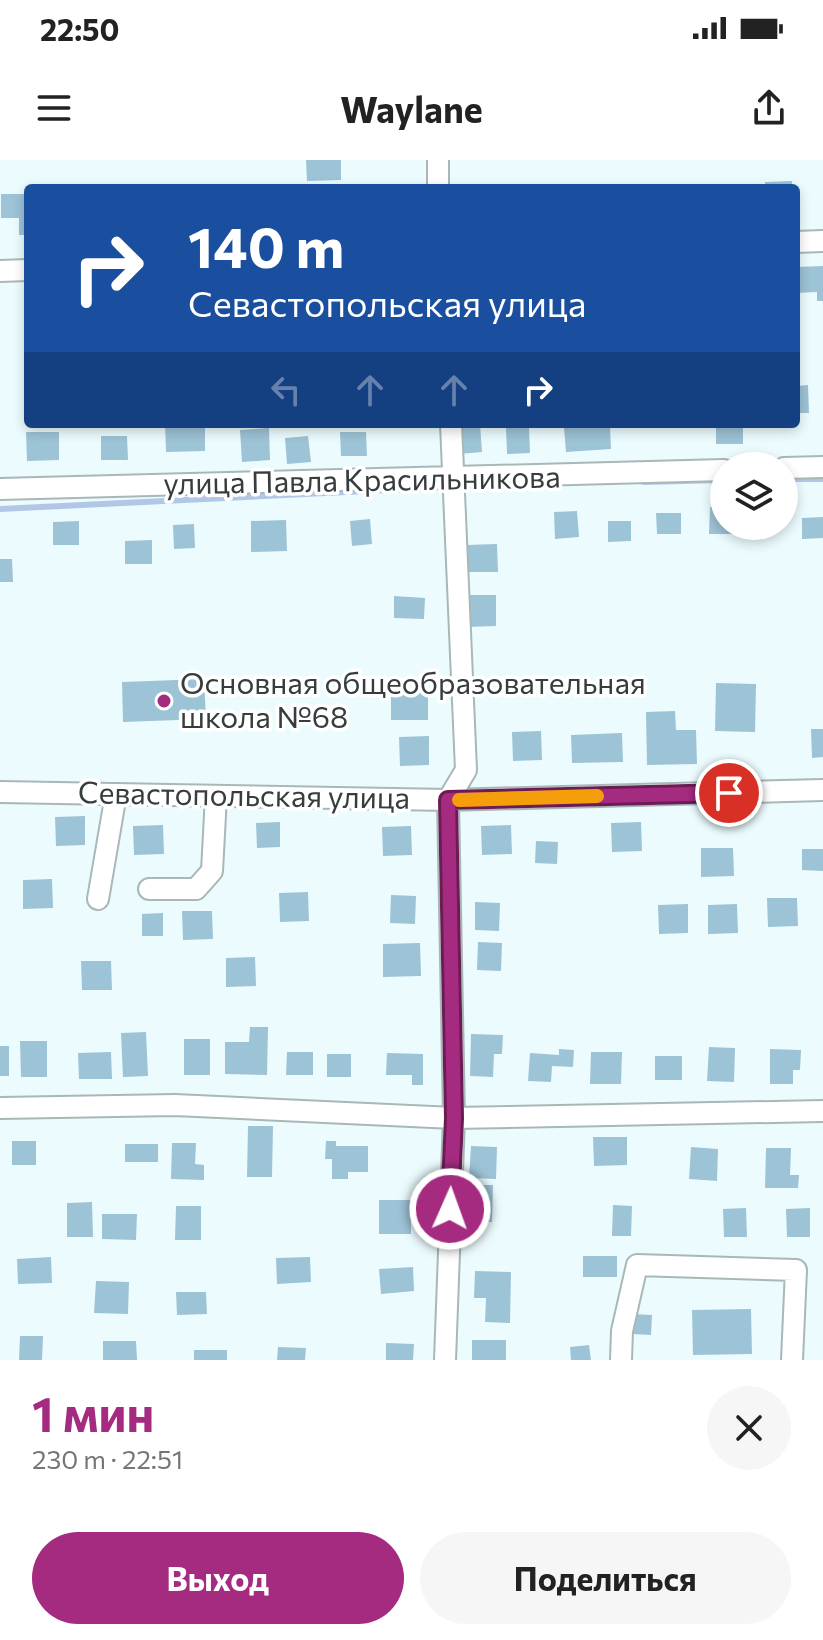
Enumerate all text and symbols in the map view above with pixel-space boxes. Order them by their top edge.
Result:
text: 22:50 [40,10,120,47]
icon: menu [32,86,76,130]
text: Waylane [340,86,483,130]
icon: share [747,86,791,130]
text: 140 m [188,211,344,280]
icon: right [56,216,160,320]
text: Севастопольская улица [188,280,586,324]
icon: left [264,368,308,412]
icon: ahead [348,368,392,412]
icon: ahead [432,368,476,412]
icon: right [516,368,560,412]
map controls [710,452,798,540]
button: layers [710,452,798,540]
street label: улица Павла Красильникова [163,457,561,500]
place label: Основная общеобразовательная школа №68 [180,663,646,734]
marker: Основная общеобразовательная школа №68 [155,692,173,710]
pin [695,759,763,827]
icon: arrive [707,771,751,815]
street label: Севастопольская улица [78,772,410,815]
position arrow [408,1167,492,1251]
text: 1 мин [32,1383,154,1442]
button: close [707,1386,791,1470]
text: 230 m · 22:51 [32,1443,183,1474]
button: Выход [32,1532,404,1624]
button: Поделиться [420,1532,791,1624]

